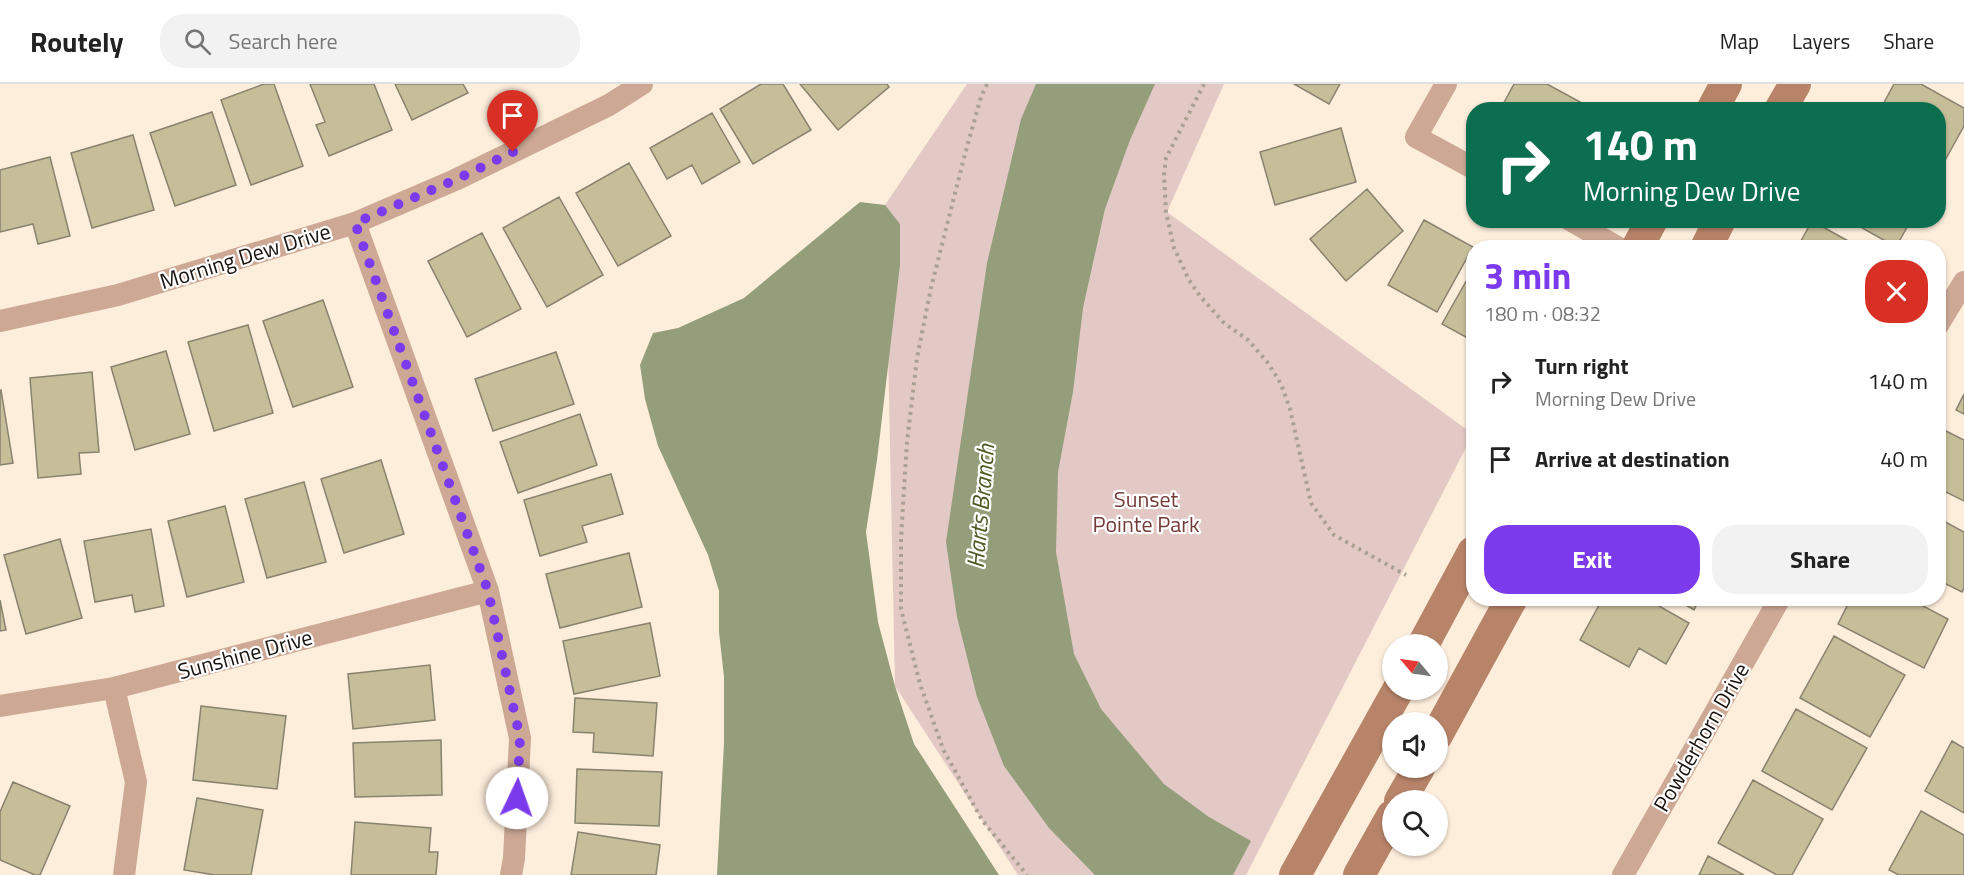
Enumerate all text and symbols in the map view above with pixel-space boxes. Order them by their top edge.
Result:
search box [160,14,580,68]
text: Routely [30,20,124,63]
text: Search here [229,24,338,58]
icon: search [181,25,214,58]
text: Map [1720,25,1759,57]
text: Layers [1792,25,1850,57]
text: Share [1883,25,1934,57]
pin [487,90,538,152]
icon: arrive [496,99,529,132]
text: 140 m [1583,112,1698,176]
icon: right [1484,126,1562,204]
text: Morning Dew Drive [1583,170,1800,211]
street label: Morning Dew Drive [155,214,335,298]
text: 3 min [1484,248,1571,303]
button: close [1865,260,1928,323]
text: 180 m · 08:32 [1484,298,1601,329]
text: Turn right [1535,349,1629,383]
text: 140 m [1868,364,1928,398]
icon: right [1484,365,1517,398]
text: Morning Dew Drive [1535,383,1696,414]
water label: Harts Branch [957,441,1003,570]
text: Arrive at destination [1535,442,1730,476]
text: 40 m [1880,442,1928,476]
icon: arrive [1484,443,1517,476]
park label: Sunset Pointe Park [1093,482,1200,541]
button: Exit [1484,525,1700,594]
button: Share [1712,525,1928,594]
street label: Sunshine Drive [174,620,316,688]
north arrow [1382,634,1448,700]
map controls [1382,634,1448,856]
street label: Powderhorn Drive [1644,656,1758,818]
button: sound [1382,712,1448,778]
position arrow [485,766,549,830]
button: search [1382,790,1448,856]

